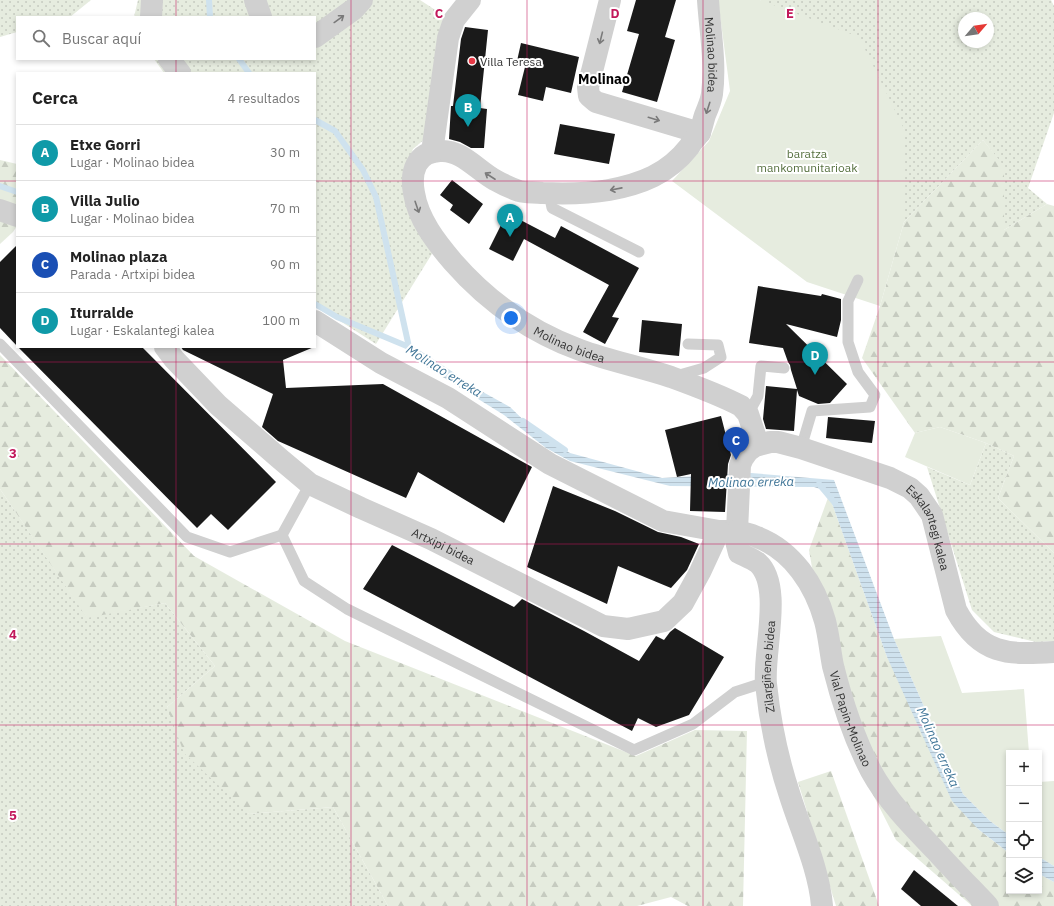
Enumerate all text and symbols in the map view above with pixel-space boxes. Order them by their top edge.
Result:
text: C [435,5,444,22]
text: D [610,5,620,22]
text: E [786,5,794,22]
north arrow [958,12,994,48]
one-way arrow [333,15,344,23]
search box [16,16,316,60]
street label: Molinao bidea [702,16,721,94]
icon: search [30,27,52,49]
text: Buscar aquí [62,29,141,48]
one-way arrow [596,31,604,44]
place label: Villa Teresa [480,54,542,69]
marker: Villa Teresa [467,56,477,66]
district label: Molinao [578,70,630,88]
text: Cerca [32,87,78,109]
text: 4 resultados [227,90,300,107]
pin: B [455,94,481,127]
one-way arrow [703,102,711,114]
one-way arrow [648,116,661,123]
text: Etxe Gorri [70,135,141,154]
text: A [41,144,49,161]
text: 30 m [270,144,300,161]
park label: baratza mankomunitarioak [756,146,858,175]
text: Lugar · Molinao bidea [70,154,194,171]
one-way arrow [484,172,496,180]
one-way arrow [610,185,623,193]
text: Villa Julio [70,191,140,210]
text: B [41,200,49,217]
text: 70 m [270,200,300,217]
one-way arrow [414,201,422,213]
pin: A [497,204,523,237]
text: Lugar · Molinao bidea [70,210,194,227]
text: Molinao plaza [70,247,168,266]
text: C [41,256,49,273]
text: 90 m [270,256,300,273]
text: Parada · Artxipi bidea [70,266,195,283]
text: Iturralde [70,303,134,322]
your location [501,308,521,328]
text: D [40,312,50,329]
text: 100 m [262,312,300,329]
text: Lugar · Eskalantegi kalea [70,322,214,339]
street label: Molinao bidea [531,323,607,365]
water label: Molinao erreka [403,341,485,401]
pin: D [802,342,828,375]
pin: C [723,427,749,460]
text: 3 [9,445,17,462]
water label: Molinao erreka [708,473,794,491]
street label: Eskalantegi kalea [903,481,953,572]
street label: Artxipi bidea [410,524,478,568]
street label: Zilargiñene bidea [758,619,778,714]
text: 4 [9,626,17,643]
street label: Vial Papin-Molinao [827,669,875,769]
water label: Molinao erreka [913,704,963,790]
map controls [1006,750,1042,894]
button: + [1006,750,1042,786]
button: − [1006,786,1042,822]
text: 5 [9,807,17,824]
button: locate [1006,822,1042,858]
button: layers [1006,858,1042,894]

